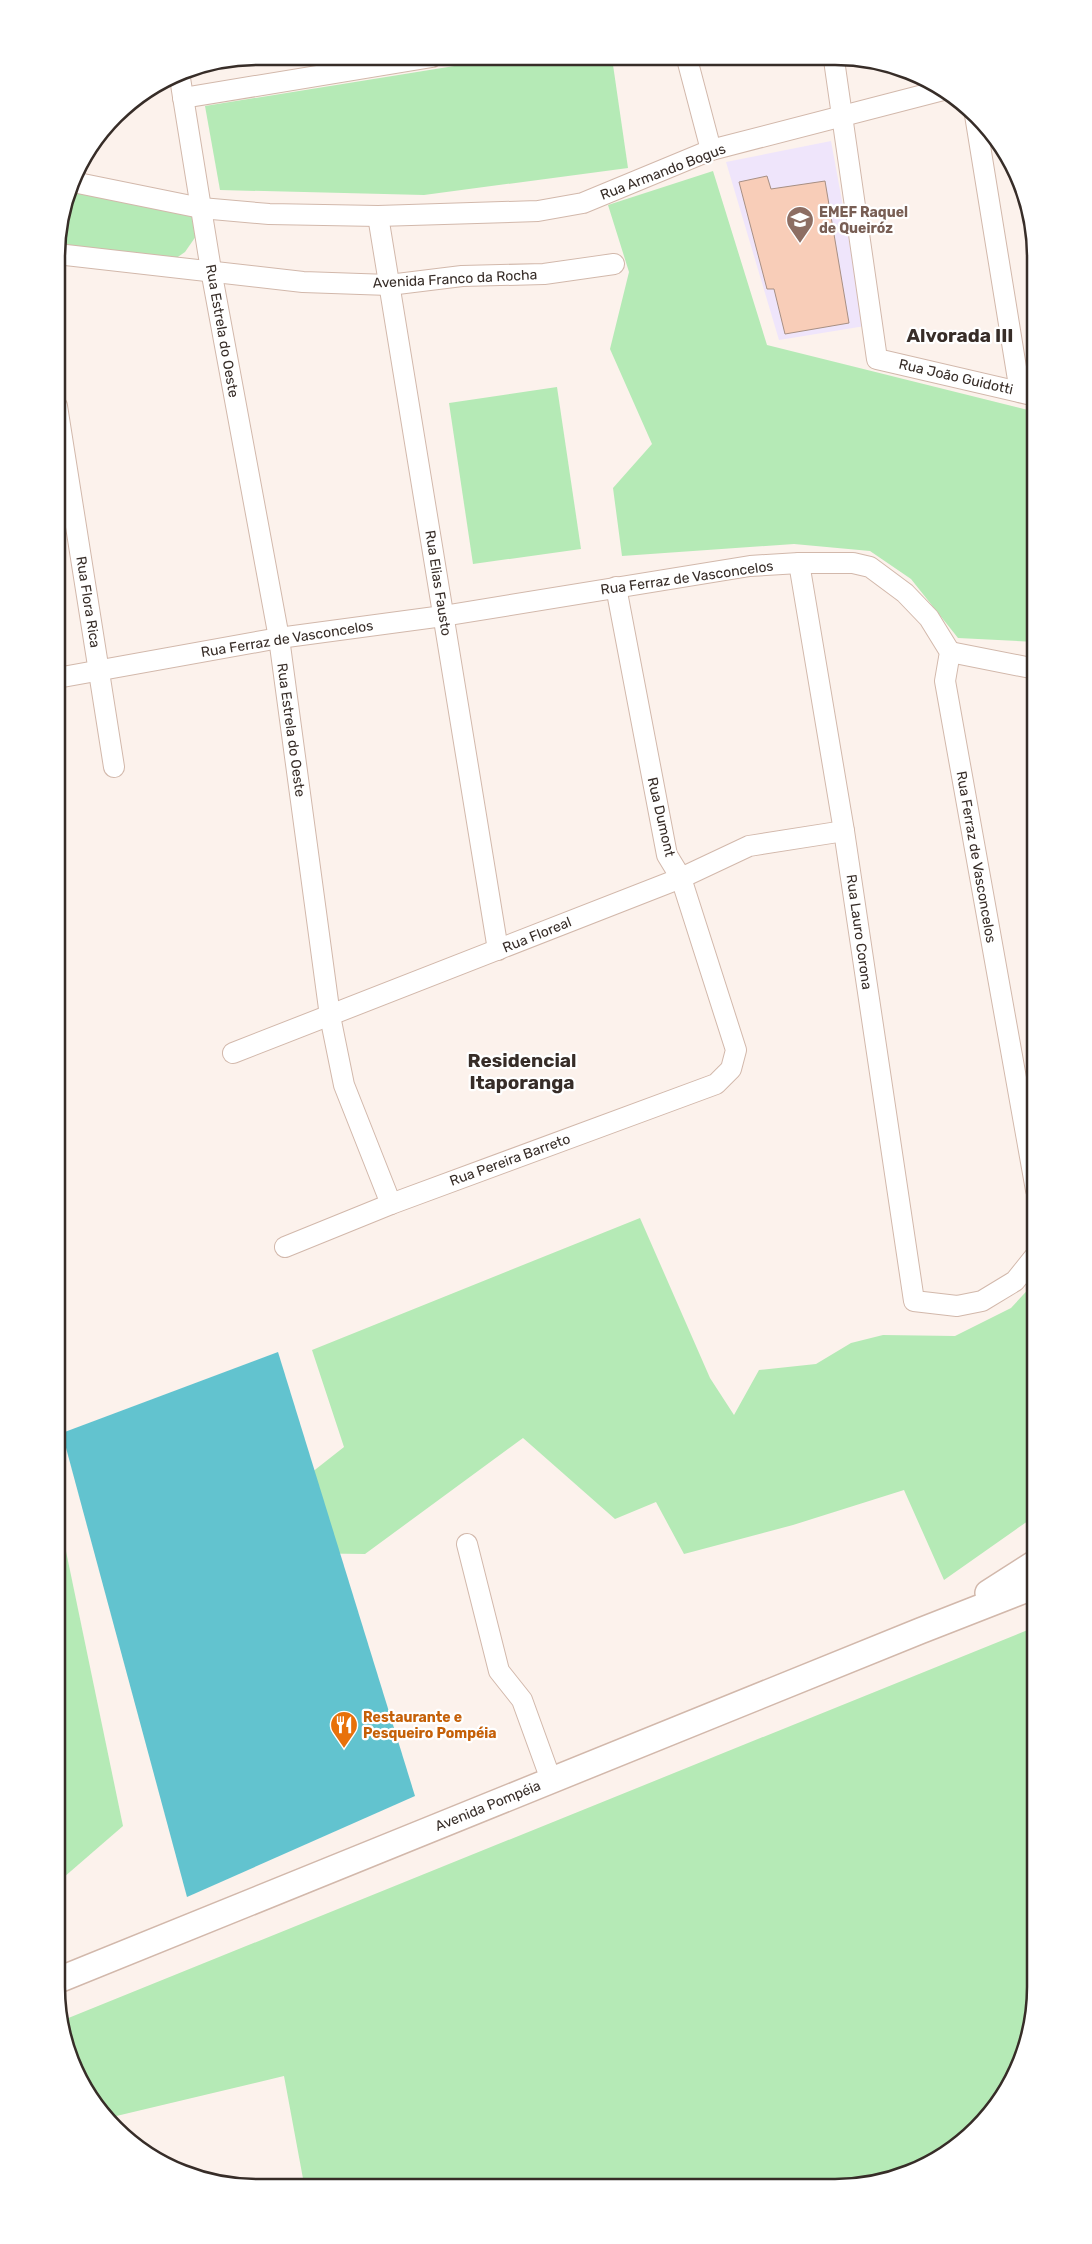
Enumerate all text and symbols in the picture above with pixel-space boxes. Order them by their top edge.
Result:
street label: Rua Armando Bogus [598,140,728,204]
place label: EMEF Raquel de Queiróz [819,204,908,237]
school or university icon: EMEF Raquel de Queiróz [785,205,815,244]
street label: Rua Estrela do Oeste [202,263,242,399]
street label: Avenida Franco da Rocha [372,266,538,292]
district label: Alvorada III [907,324,1013,347]
street label: Rua João Guidotti [897,356,1015,398]
street label: Rua Elias Fausto [421,529,455,637]
street label: Rua Flora Rica [72,555,104,649]
street label: Rua Ferraz de Vasconcelos [600,557,774,599]
street label: Rua Ferraz de Vasconcelos [200,617,374,661]
street label: Rua Estrela do Oeste [273,662,309,798]
street label: Rua Ferraz de Vasconcelos [952,770,1000,944]
street label: Rua Dumont [644,776,679,859]
street label: Rua Lauro Corona [842,873,876,991]
street label: Rua Floreal [500,914,574,956]
district label: Residencial Itaporanga [467,1049,577,1094]
street label: Rua Pereira Barreto [447,1130,573,1190]
place label: Restaurante e Pesqueiro Pompéia [363,1709,497,1742]
restaurant icon: Restaurante e Pesqueiro Pompéia [329,1710,359,1749]
street label: Avenida Pompéia [433,1777,543,1835]

